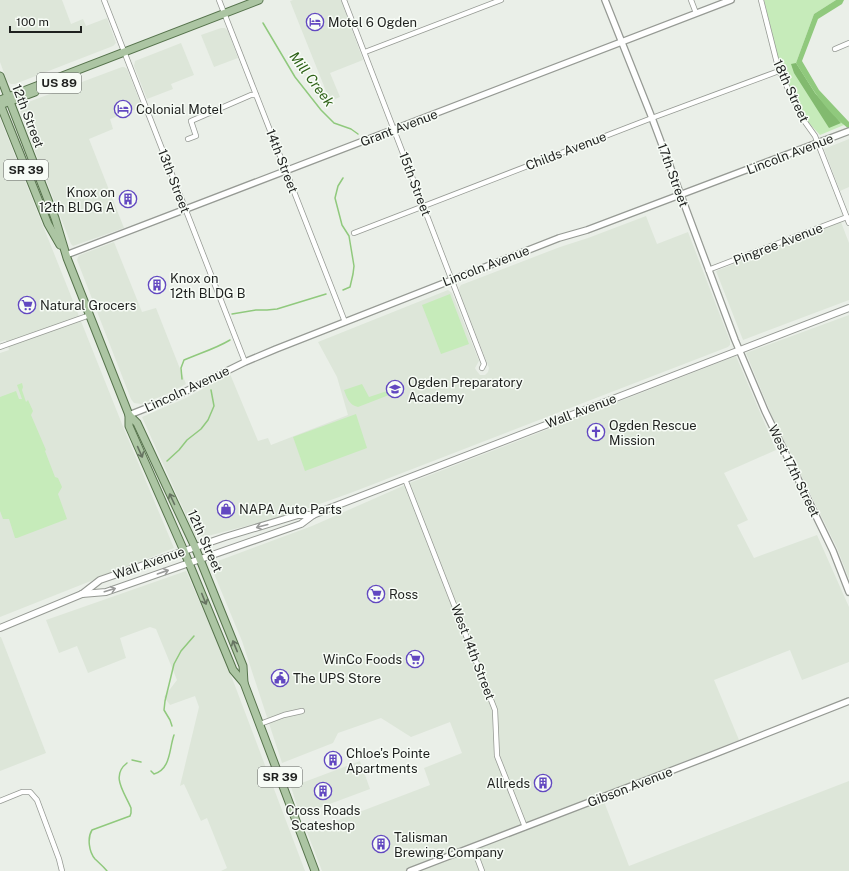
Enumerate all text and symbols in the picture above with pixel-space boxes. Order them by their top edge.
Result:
scale bar [10,8,81,34]
hotel icon: Motel 6 Ogden [305,12,325,32]
text: 100 m [16,15,49,29]
place label: Motel 6 Ogden [328,15,417,30]
water label: Mill Creek [286,49,338,110]
street label: 18th Street [770,57,812,125]
road number: US 89 [37,73,81,93]
street label: 12th Street [9,82,47,150]
hotel icon: Colonial Motel [113,99,133,119]
place label: Colonial Motel [136,102,223,117]
street label: Grant Avenue [358,106,440,150]
street label: 14th Street [263,127,301,195]
street label: Childs Avenue [523,129,609,173]
street label: Lincoln Avenue [744,131,836,177]
street label: 17th Street [655,141,691,209]
street label: 13th Street [155,147,193,215]
street label: 15th Street [396,150,434,218]
road number: SR 39 [4,160,48,180]
place label: Knox on 12th BLDG A [39,185,115,215]
building icon: Knox on 12th BLDG A [118,189,138,209]
street label: Pingree Avenue [731,220,825,268]
street label: Lincoln Avenue [440,243,532,289]
place label: Knox on 12th BLDG B [170,271,245,301]
building icon: Knox on 12th BLDG B [147,275,167,295]
supermarket icon: Natural Grocers [17,295,37,315]
place label: Natural Grocers [40,298,136,313]
street label: Lincoln Avenue [142,363,232,415]
place label: Ogden Preparatory Academy [408,375,523,405]
school or university icon: Ogden Preparatory Academy [385,379,405,399]
street label: Wall Avenue [544,391,618,431]
place label: Ogden Rescue Mission [609,418,697,448]
church icon: Ogden Rescue Mission [586,422,606,442]
street label: West 17th Street [765,423,823,519]
one-way arrow [137,445,144,457]
one-way arrow [168,493,175,505]
shop icon: NAPA Auto Parts [216,499,236,519]
place label: NAPA Auto Parts [239,502,342,517]
street label: 12th Street [185,507,225,575]
one-way arrow [256,523,269,530]
street label: Wall Avenue [111,544,187,582]
one-way arrow [157,568,170,575]
supermarket icon: Ross [366,584,386,604]
one-way arrow [104,586,116,594]
place label: Ross [389,587,418,602]
one-way arrow [201,593,208,605]
street label: West 14th Street [448,602,498,702]
one-way arrow [231,640,238,652]
supermarket icon: WinCo Foods [405,649,425,669]
place label: WinCo Foods [323,652,402,667]
public building icon: The UPS Store [270,668,290,688]
place label: The UPS Store [293,671,381,686]
place label: Chloe's Pointe Apartments [346,746,430,776]
building icon: Chloe's Pointe Apartments [323,750,343,770]
street label: Gibson Avenue [585,764,675,810]
road number: SR 39 [258,767,302,787]
building icon: Allreds [533,773,553,793]
place label: Allreds [486,776,530,791]
building icon: Cross Roads Scateshop [313,781,333,801]
place label: Cross Roads Scateshop [286,803,360,833]
place label: Talisman Brewing Company [394,830,504,860]
building icon: Talisman Brewing Company [371,834,391,854]

